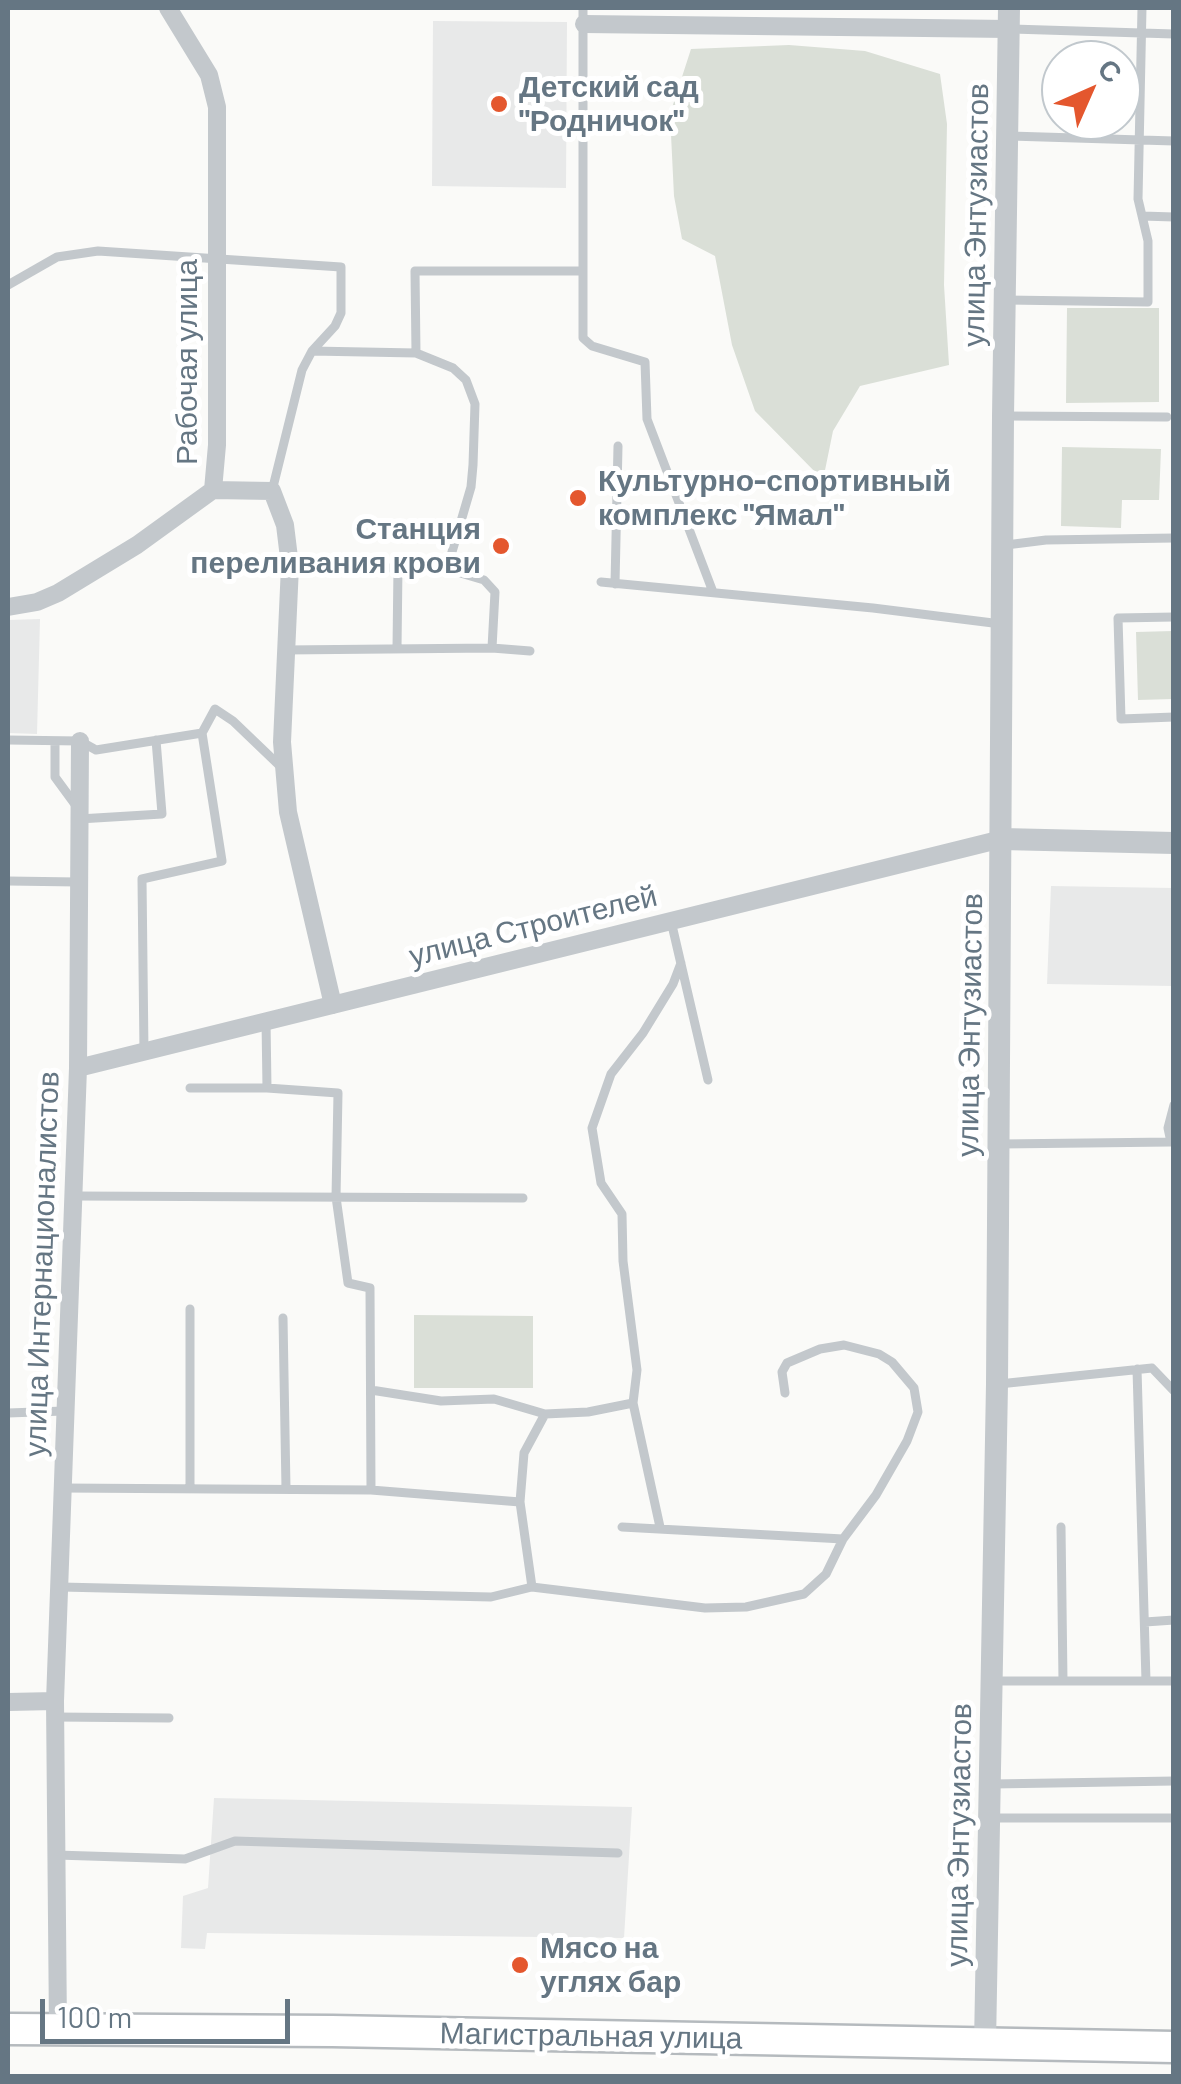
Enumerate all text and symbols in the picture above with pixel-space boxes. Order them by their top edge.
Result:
north arrow [1041,40,1141,140]
text: С [1092,51,1130,89]
place label: Детский сад "Родничок" [519,69,699,140]
street label: улица Энтузиастов [956,83,996,347]
marker: Детский сад "Родничок" [488,93,510,115]
street label: Рабочая улица [169,259,205,465]
place label: Культурно-спортивный комплекс "Ямал" [598,463,951,534]
marker: Культурно-спортивный комплекс "Ямал" [567,487,589,509]
place label: Станция переливания крови [190,511,481,582]
marker: Станция переливания крови [490,535,512,557]
street label: улица Строителей [405,878,661,974]
street label: улица Энтузиастов [950,893,990,1157]
street label: улица Интернационалистов [17,1071,67,1457]
street label: улица Энтузиастов [939,1703,979,1967]
place label: Мясо на углях бар [540,1930,681,2000]
marker: Мясо на углях бар [509,1954,531,1976]
scale bar [45,1979,295,2041]
text: 100 m [57,1998,132,2034]
street label: Магистральная улица [439,2015,743,2057]

